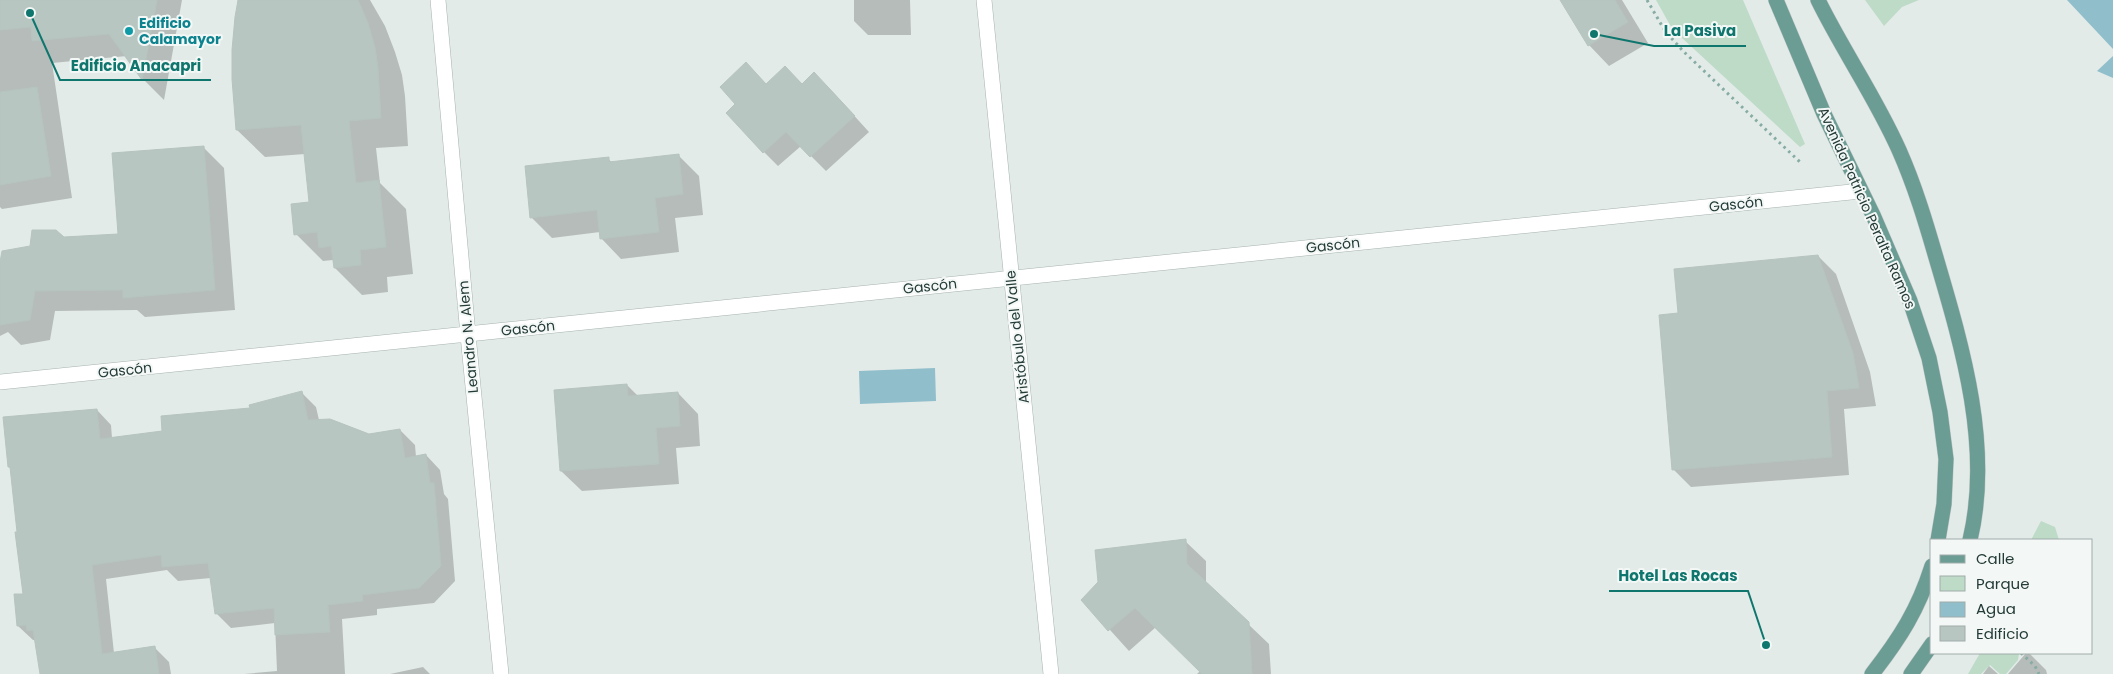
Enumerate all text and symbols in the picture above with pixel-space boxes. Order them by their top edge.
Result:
place label: Edificio Calamayor [139,13,221,49]
callout: La Pasiva [1654,16,1746,46]
text: La Pasiva [1664,20,1736,41]
marker: Edificio Calamayor [123,25,135,37]
callout: Edificio Anacapri [60,50,211,80]
text: Edificio Anacapri [71,55,201,76]
street label: Avenida Patricio Peralta Ramos [1813,104,1921,312]
street label: Gascón [1708,191,1764,217]
street label: Gascón [1305,232,1361,258]
street label: Aristóbulo del Valle [1000,269,1034,405]
street label: Gascón [902,273,958,299]
street label: Leandro N. Alem [453,280,483,394]
street label: Gascón [500,315,556,341]
street label: Gascón [97,357,153,383]
legend [1930,539,2093,654]
text: Calle [1976,548,2014,569]
callout: Hotel Las Rocas [1609,561,1748,591]
text: Hotel Las Rocas [1618,565,1738,586]
text: Parque [1976,573,2029,594]
text: Agua [1976,598,2016,619]
text: Edificio [1976,623,2029,644]

